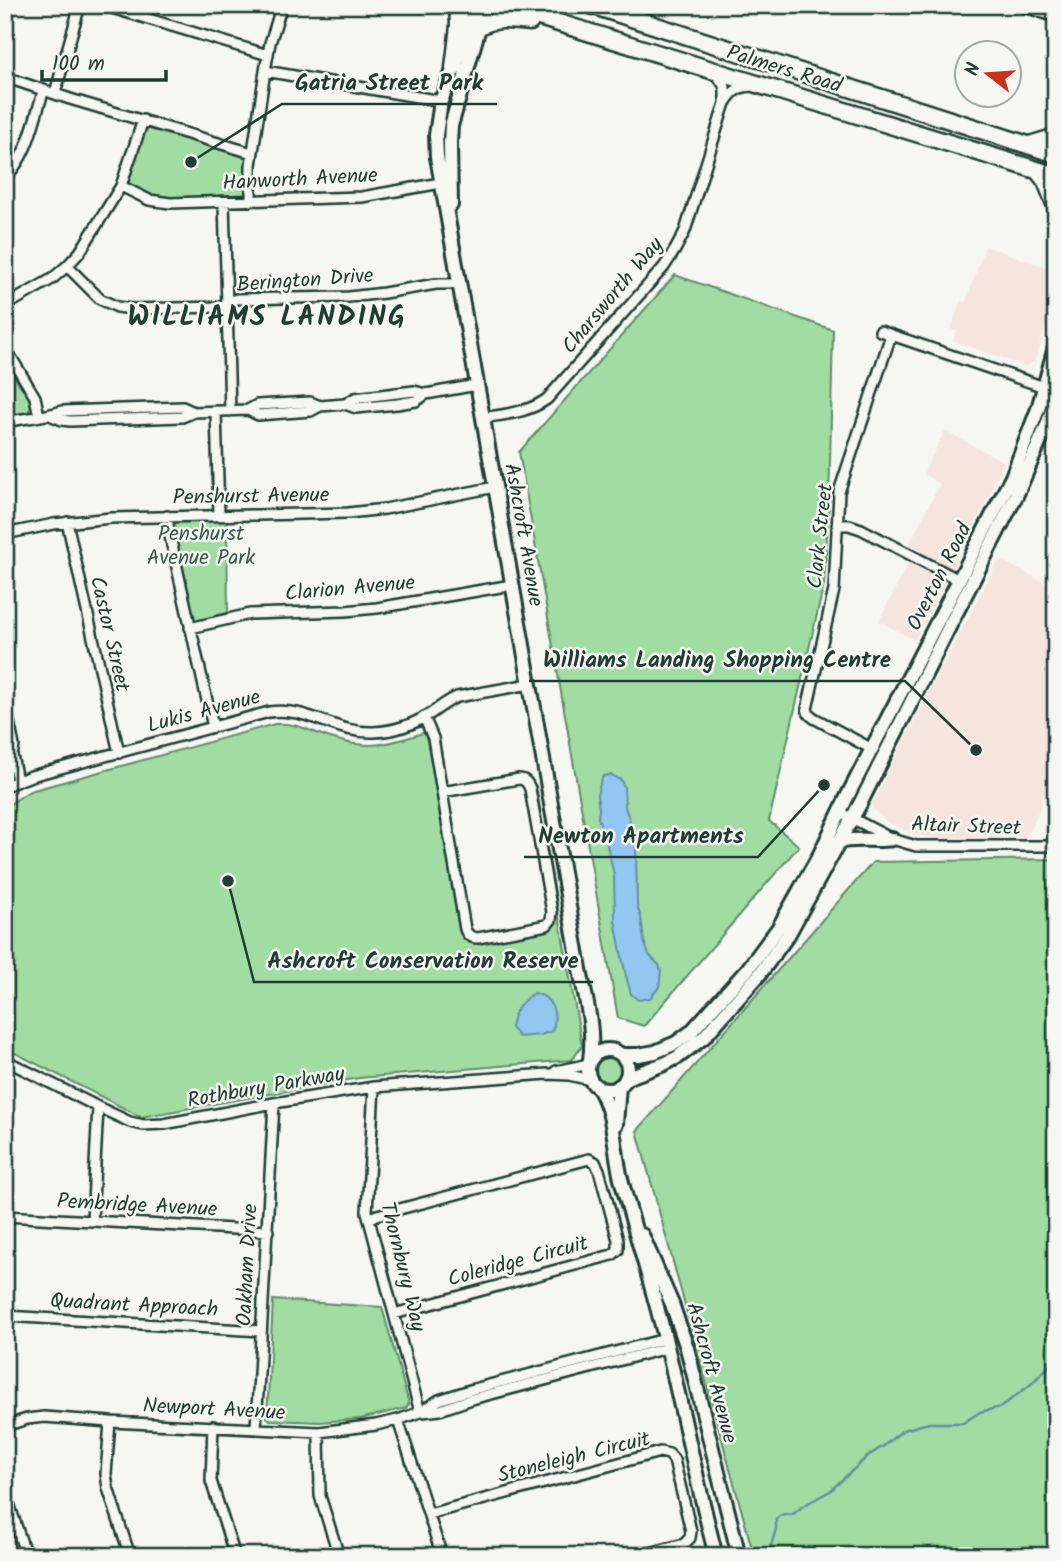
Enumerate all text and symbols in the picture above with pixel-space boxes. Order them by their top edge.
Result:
street label: Palmers Road [722,37,846,103]
scale bar [42,38,166,82]
north arrow [953,38,1023,108]
text: 100 m [52,48,105,81]
text: N [958,59,990,80]
callout: Gatria Street Park [282,60,497,104]
text: Gatria Street Park [295,66,484,102]
street label: Hanworth Avenue [222,159,379,201]
street label: Charsworth Way [554,230,672,362]
street label: Berington Drive [236,260,375,302]
district label: WILLIAMS LANDING [127,295,407,340]
street label: Ashcroft Avenue [494,461,552,610]
street label: Penshurst Avenue [172,479,330,515]
street label: Clark Street [799,481,843,590]
street label: Overton Road [899,517,982,637]
park label: Penshurst Avenue Park [147,518,255,575]
street label: Clarion Avenue [284,567,417,611]
street label: Castor Street [80,573,139,696]
callout: Williams Landing Shopping Centre [529,637,905,681]
text: Williams Landing Shopping Centre [543,643,891,679]
street label: Lukis Avenue [144,681,265,743]
street label: Altair Street [911,809,1022,845]
callout: Newton Apartments [524,813,758,857]
text: Newton Apartments [538,819,744,855]
callout: Ashcroft Conservation Reserve [254,938,593,982]
text: Ashcroft Conservation Reserve [267,944,579,980]
street label: Rothbury Parkway [185,1058,347,1118]
street label: Pembridge Avenue [56,1185,219,1227]
street label: Thornbury Way [370,1199,434,1335]
street label: Oakham Drive [228,1202,268,1327]
street label: Coleridge Circuit [444,1227,593,1297]
street label: Quadrant Approach [49,1285,219,1327]
street label: Ashcroft Avenue [676,1299,746,1448]
street label: Newport Avenue [142,1390,287,1430]
street label: Stoneleigh Circuit [494,1423,654,1493]

